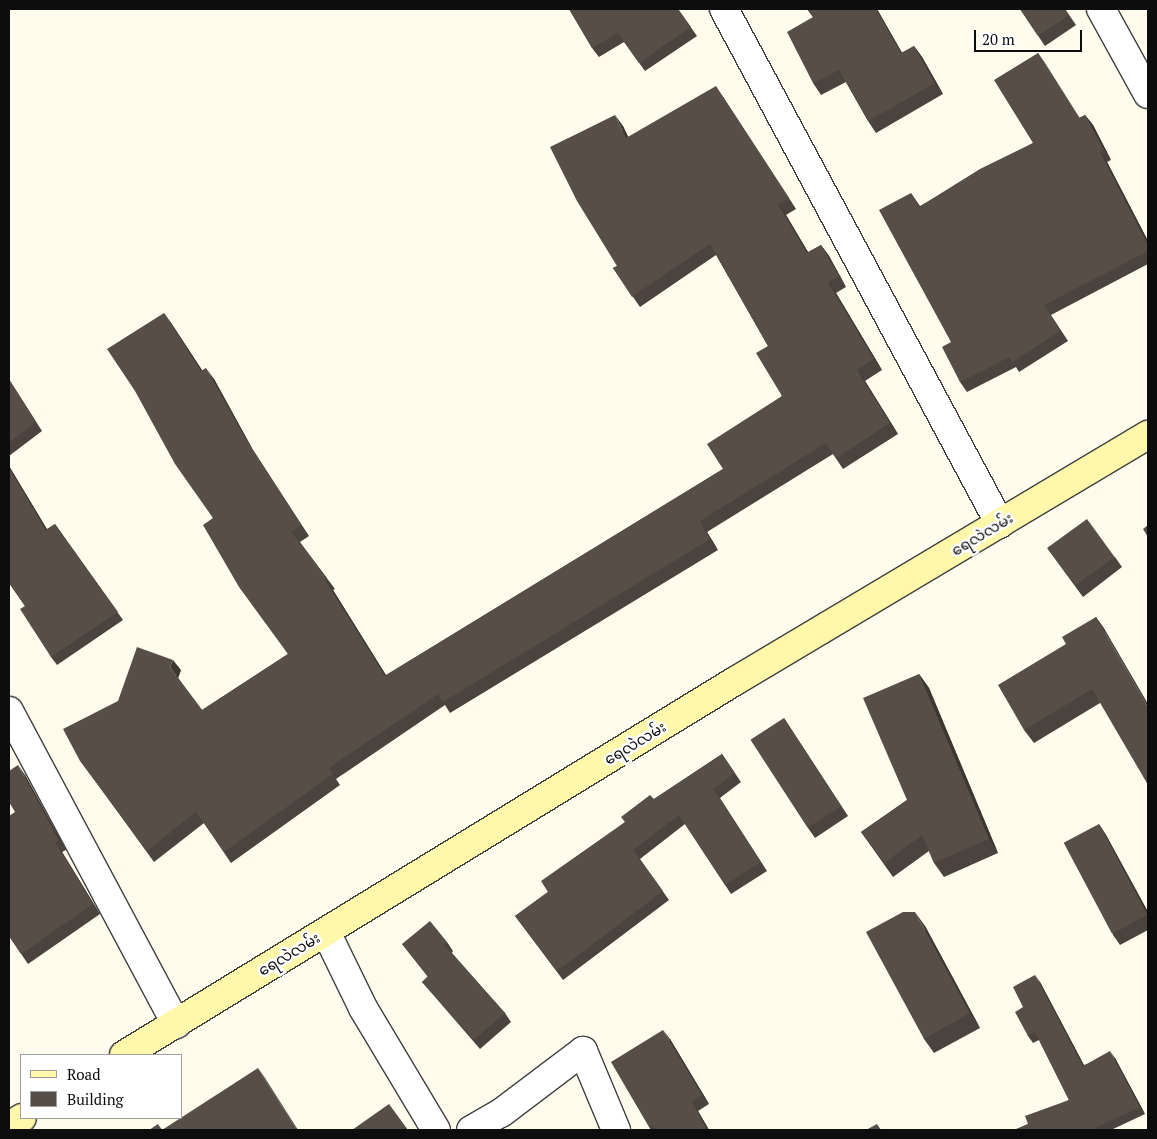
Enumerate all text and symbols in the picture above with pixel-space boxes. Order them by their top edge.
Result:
scale bar [977,20,1084,52]
text: 20 m [982,29,1015,49]
street label: ရေလဲလမ်း [948,509,1016,559]
street label: ရေလဲလမ်း [601,718,669,768]
street label: ရေလဲလမ်း [255,929,323,979]
legend [20,1054,182,1119]
text: Road [67,1064,100,1084]
text: Building [67,1089,124,1109]

